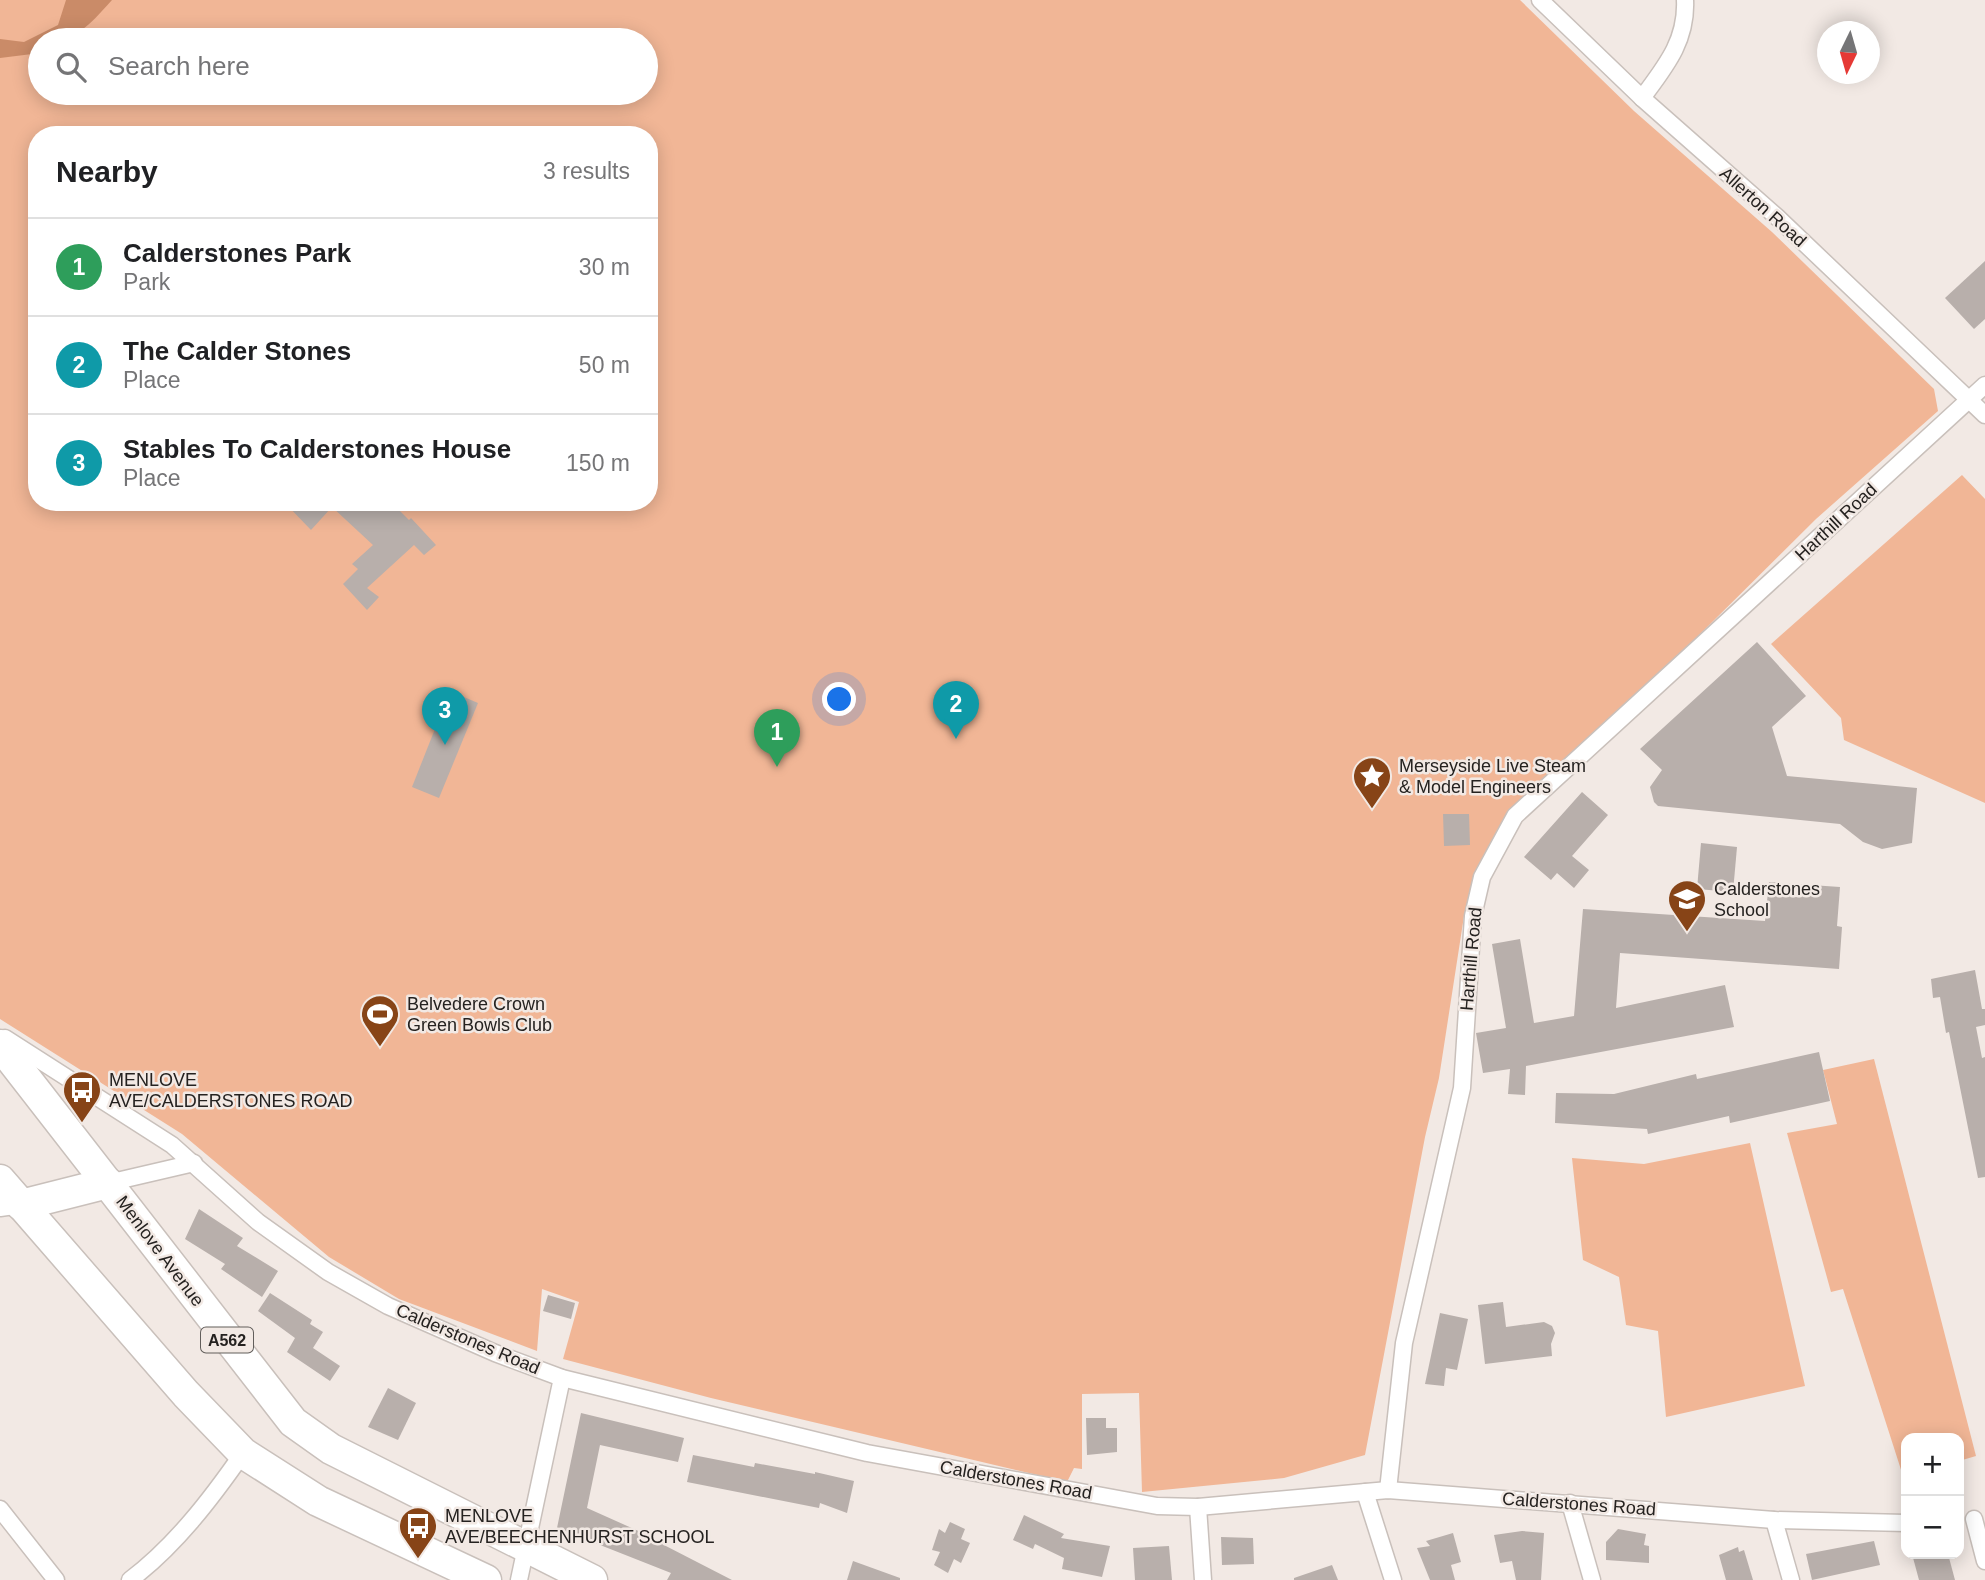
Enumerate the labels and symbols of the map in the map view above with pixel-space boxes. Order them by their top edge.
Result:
north arrow [1817,21,1880,84]
street label: Allerton Road [1716,163,1810,251]
street label: Harthill Road [1791,479,1881,565]
pin: 2 [933,681,979,739]
your location [822,682,856,716]
pin: 3 [422,687,468,745]
pin: 1 [754,709,800,767]
place icon: Merseyside Live Steam & Model Engineers [1351,755,1393,810]
place label: Merseyside Live Steam & Model Engineers [1399,756,1586,797]
school or university icon: Calderstones School [1666,878,1708,933]
place label: Calderstones School [1714,879,1820,920]
street label: Harthill Road [1457,906,1485,1012]
sports icon: Belvedere Crown Green Bowls Club [359,993,401,1048]
place label: Belvedere Crown Green Bowls Club [407,994,552,1035]
bus stop icon: MENLOVE AVE/CALDERSTONES ROAD [61,1069,103,1124]
place label: MENLOVE AVE/CALDERSTONES ROAD [109,1070,352,1111]
street label: Menlove Avenue [112,1192,208,1310]
street label: Calderstones Road [393,1300,543,1378]
road number: A562 [201,1328,253,1352]
street label: Calderstones Road [938,1457,1094,1503]
street label: Calderstones Road [1501,1489,1657,1519]
bus stop icon: MENLOVE AVE/BEECHENHURST SCHOOL [397,1505,439,1560]
place label: MENLOVE AVE/BEECHENHURST SCHOOL [445,1506,714,1547]

